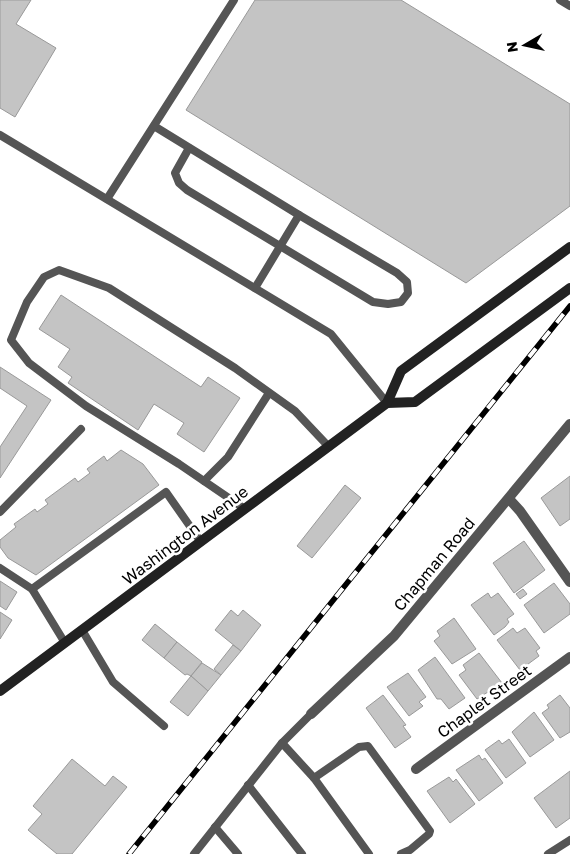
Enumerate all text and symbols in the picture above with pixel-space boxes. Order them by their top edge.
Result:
north arrow [500,20,550,70]
text: N [502,41,521,54]
street label: Washington Avenue [118,481,252,589]
street label: Chapman Road [389,513,479,615]
street label: Chaplet Street [433,660,535,742]

